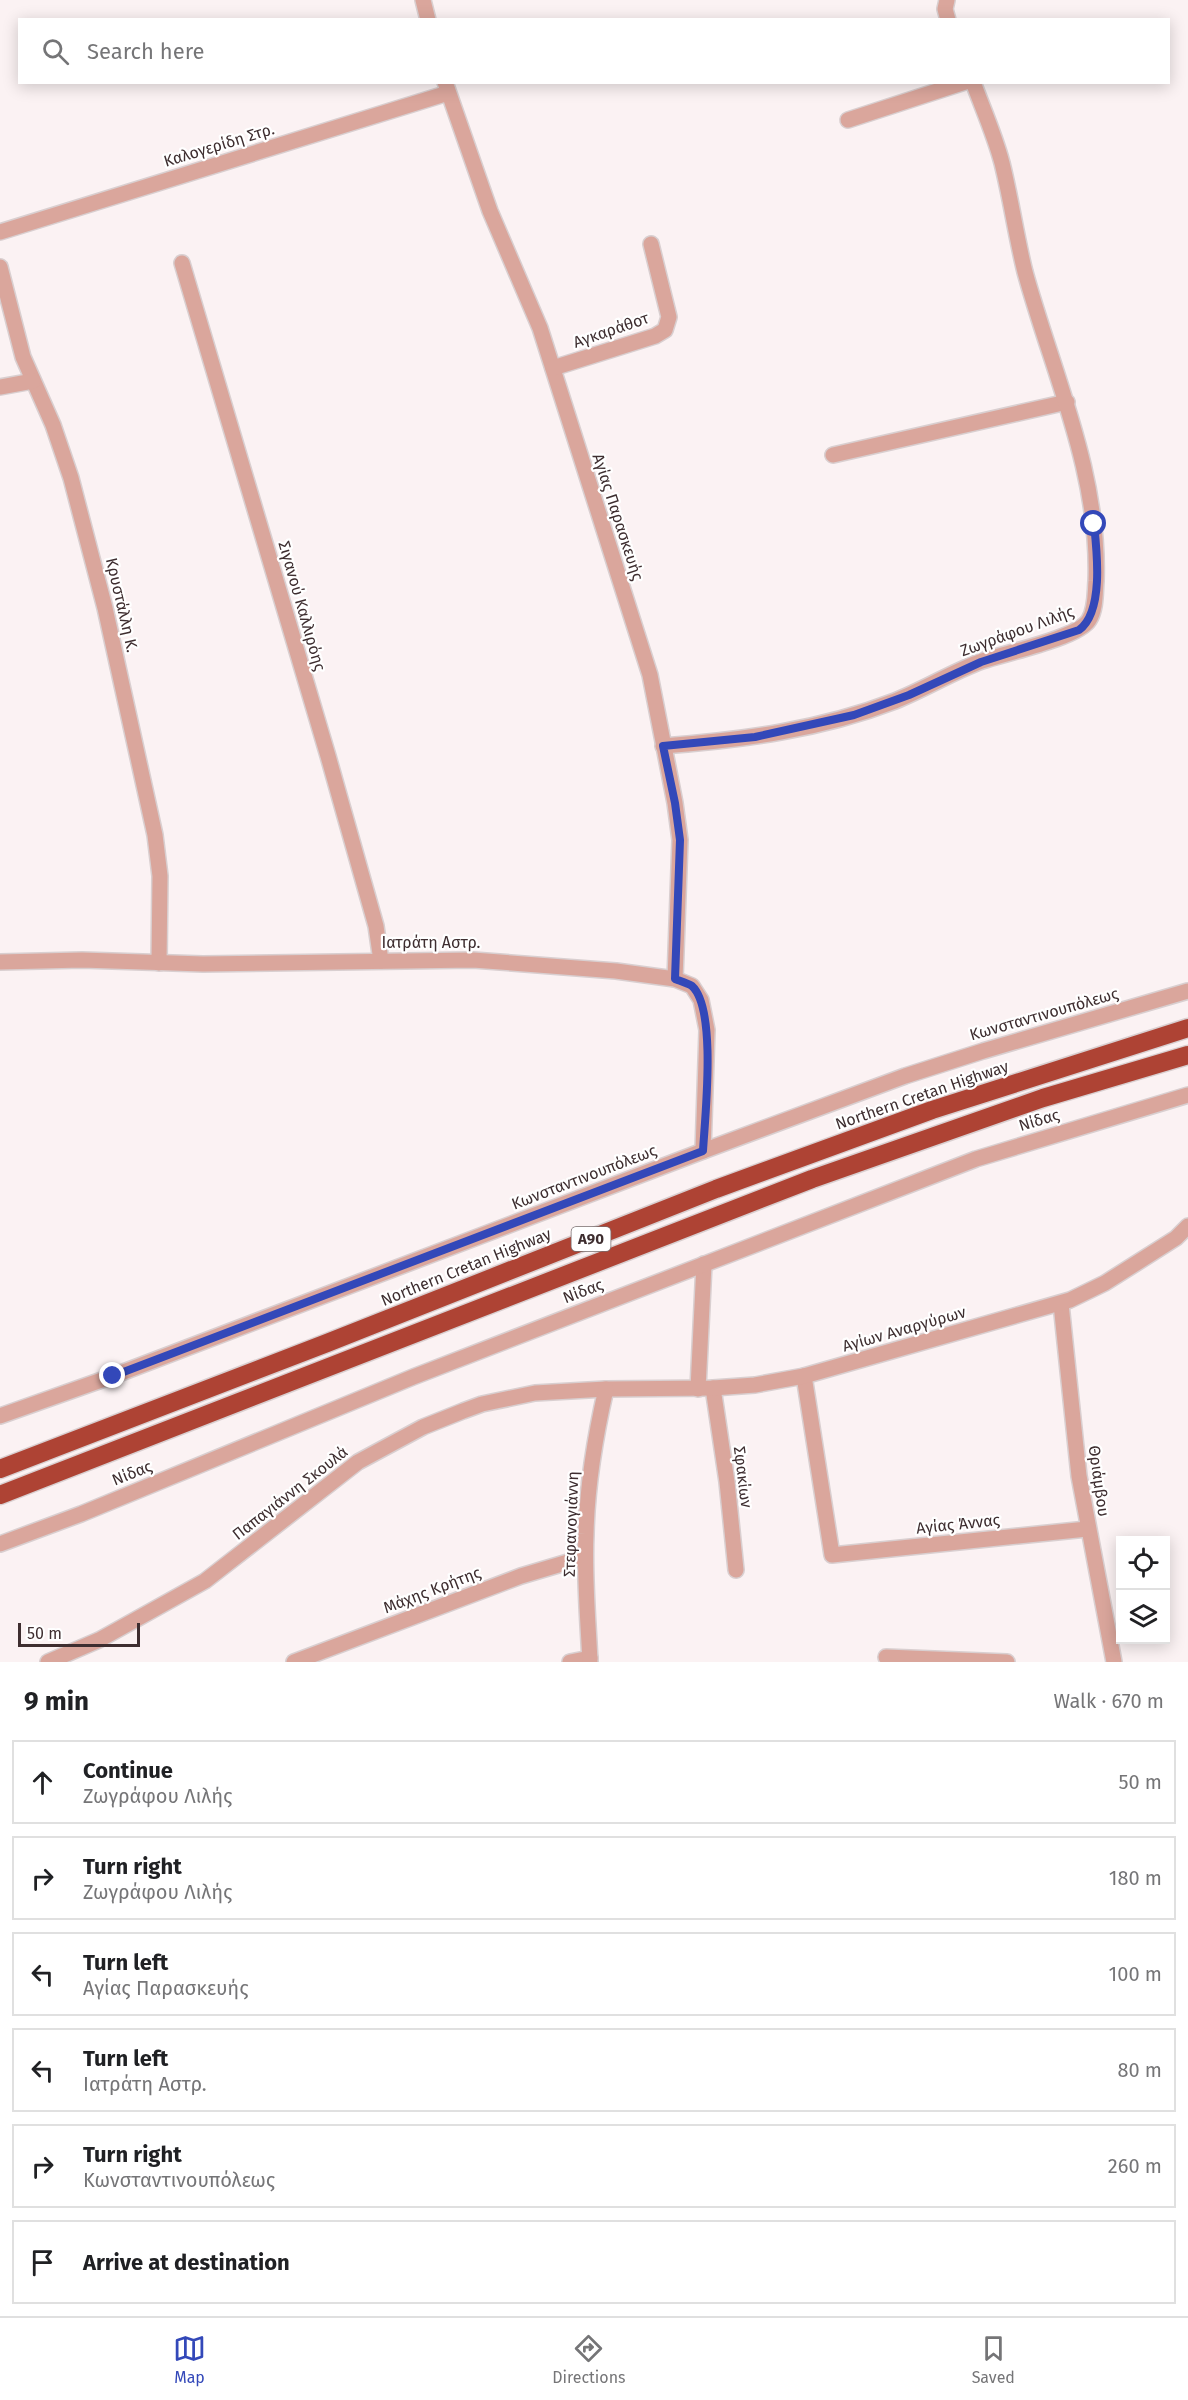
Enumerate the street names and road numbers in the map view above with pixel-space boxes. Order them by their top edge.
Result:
street label: Καλογερίδη Στρ. [161,119,277,171]
street label: Αγκαράθοτ [571,308,652,352]
street label: Αγίας Παρασκευής [589,451,648,583]
street label: Σιγανού Καλλιρόης [274,539,330,674]
street label: Κρυστάλλη Κ. [102,556,142,654]
street label: Ζωγράφου Λιλής [958,601,1077,660]
street label: Ιατράτη Αστρ. [382,933,481,952]
street label: Κωνσταντινουπόλεως [967,984,1121,1044]
street label: Northern Cretan Highway [833,1056,1011,1134]
street label: Νίδας [1016,1105,1062,1135]
street label: Κωνσταντινουπόλεως [509,1140,660,1213]
street label: Northern Cretan Highway [378,1224,554,1310]
road number: Α90 [572,1227,610,1251]
street label: Νίδας [560,1275,606,1307]
street label: Αγίων Αναργύρων [840,1302,968,1356]
street label: Παπαγιάννη Σκουλά [228,1442,352,1544]
street label: Θριάμβου [1085,1444,1113,1518]
street label: Σφακίων [730,1445,756,1509]
street label: Νίδας [109,1456,155,1490]
street label: Στεφανογιάννη [560,1471,582,1577]
street label: Αγίας Άννας [915,1510,1001,1538]
street label: Μάχης Κρήτης [381,1563,484,1617]

